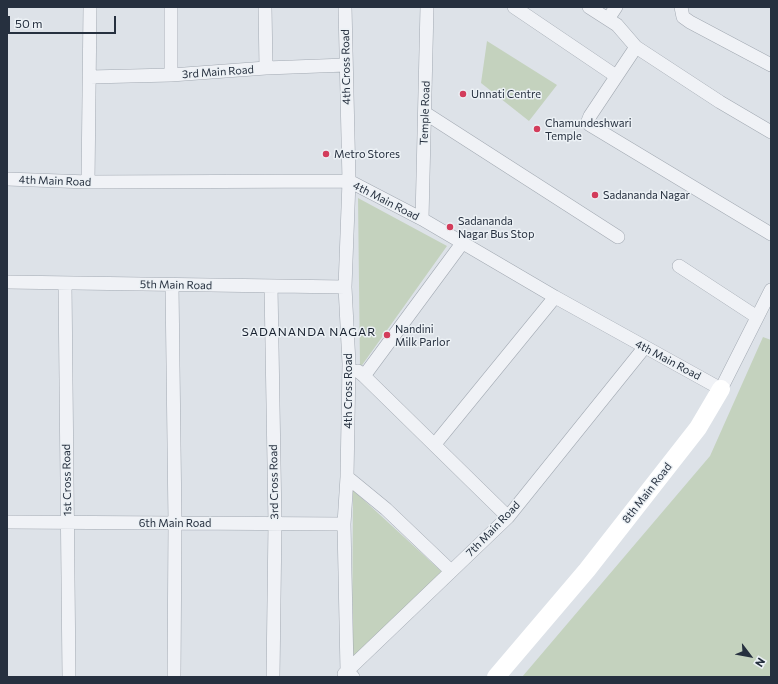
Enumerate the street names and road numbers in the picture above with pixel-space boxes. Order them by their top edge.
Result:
street label: 4th Cross Road [339,29,353,105]
street label: 3rd Main Road [182,63,254,81]
street label: Temple Road [417,81,433,145]
street label: 4th Main Road [18,173,92,189]
street label: 4th Main Road [351,179,421,223]
street label: 5th Main Road [140,278,212,292]
street label: 4th Main Road [633,337,703,383]
street label: 4th Cross Road [341,353,355,429]
street label: 1st Cross Road [60,444,74,516]
street label: 3rd Cross Road [267,444,281,520]
street label: 8th Main Road [619,460,675,526]
street label: 7th Main Road [463,499,523,559]
street label: 6th Main Road [139,516,211,530]

